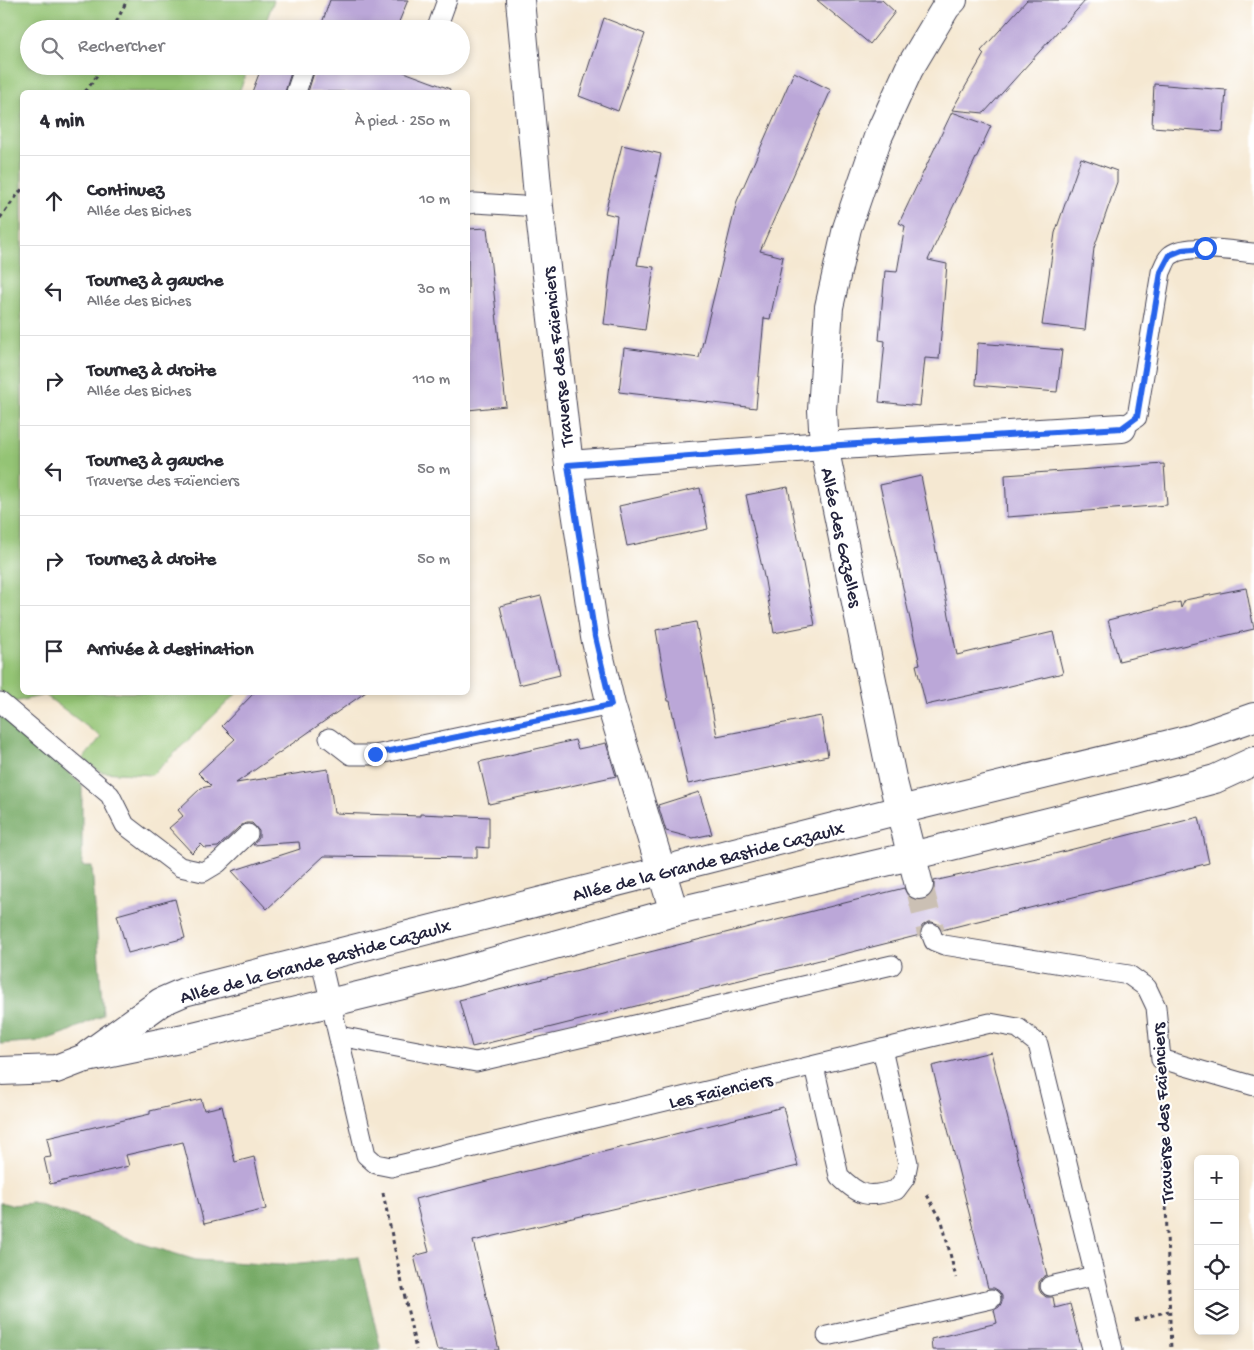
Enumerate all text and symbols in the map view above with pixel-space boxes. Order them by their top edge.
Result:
search box [20,20,470,75]
icon: search [38,34,66,62]
text: Rechercher [78,36,164,59]
text: 4 min [40,110,84,135]
text: À pied · 250 m [355,113,450,132]
text: Continuez [87,180,164,203]
icon: ahead [40,187,68,215]
text: 10 m [419,191,450,210]
text: Allée des Biches [87,203,191,222]
route start [1194,237,1217,260]
street label: Traverse des Faïenciers [539,265,580,449]
text: Tournez à gauche [87,270,223,293]
icon: left [40,277,68,305]
text: 30 m [417,281,450,300]
text: Allée des Biches [87,293,191,312]
text: Tournez à droite [87,360,216,383]
icon: right [40,367,68,395]
text: 110 m [413,371,450,390]
text: Allée des Biches [87,383,191,402]
text: Tournez à gauche [87,450,223,473]
icon: left [40,457,68,485]
text: 50 m [417,461,450,480]
street label: Allée des Gazelles [814,466,866,611]
text: Traverse des Faïenciers [87,473,239,492]
icon: right [40,547,68,575]
text: Tournez à droite [87,549,216,572]
text: 50 m [417,551,450,570]
icon: arrive [40,637,68,665]
text: Arrivée à destination [87,639,253,662]
route end [364,743,387,766]
street label: Allée de la Grande Bastide Cazaulx [570,818,847,908]
street label: Allée de la Grande Bastide Cazaulx [178,916,454,1011]
street label: Traverse des Faïenciers [1148,1021,1181,1205]
street label: Les Faïenciers [667,1069,776,1115]
map controls [1194,1155,1239,1335]
button: + [1194,1155,1239,1200]
button: − [1194,1200,1239,1245]
button: locate [1194,1245,1239,1290]
button: layers [1194,1290,1239,1335]

